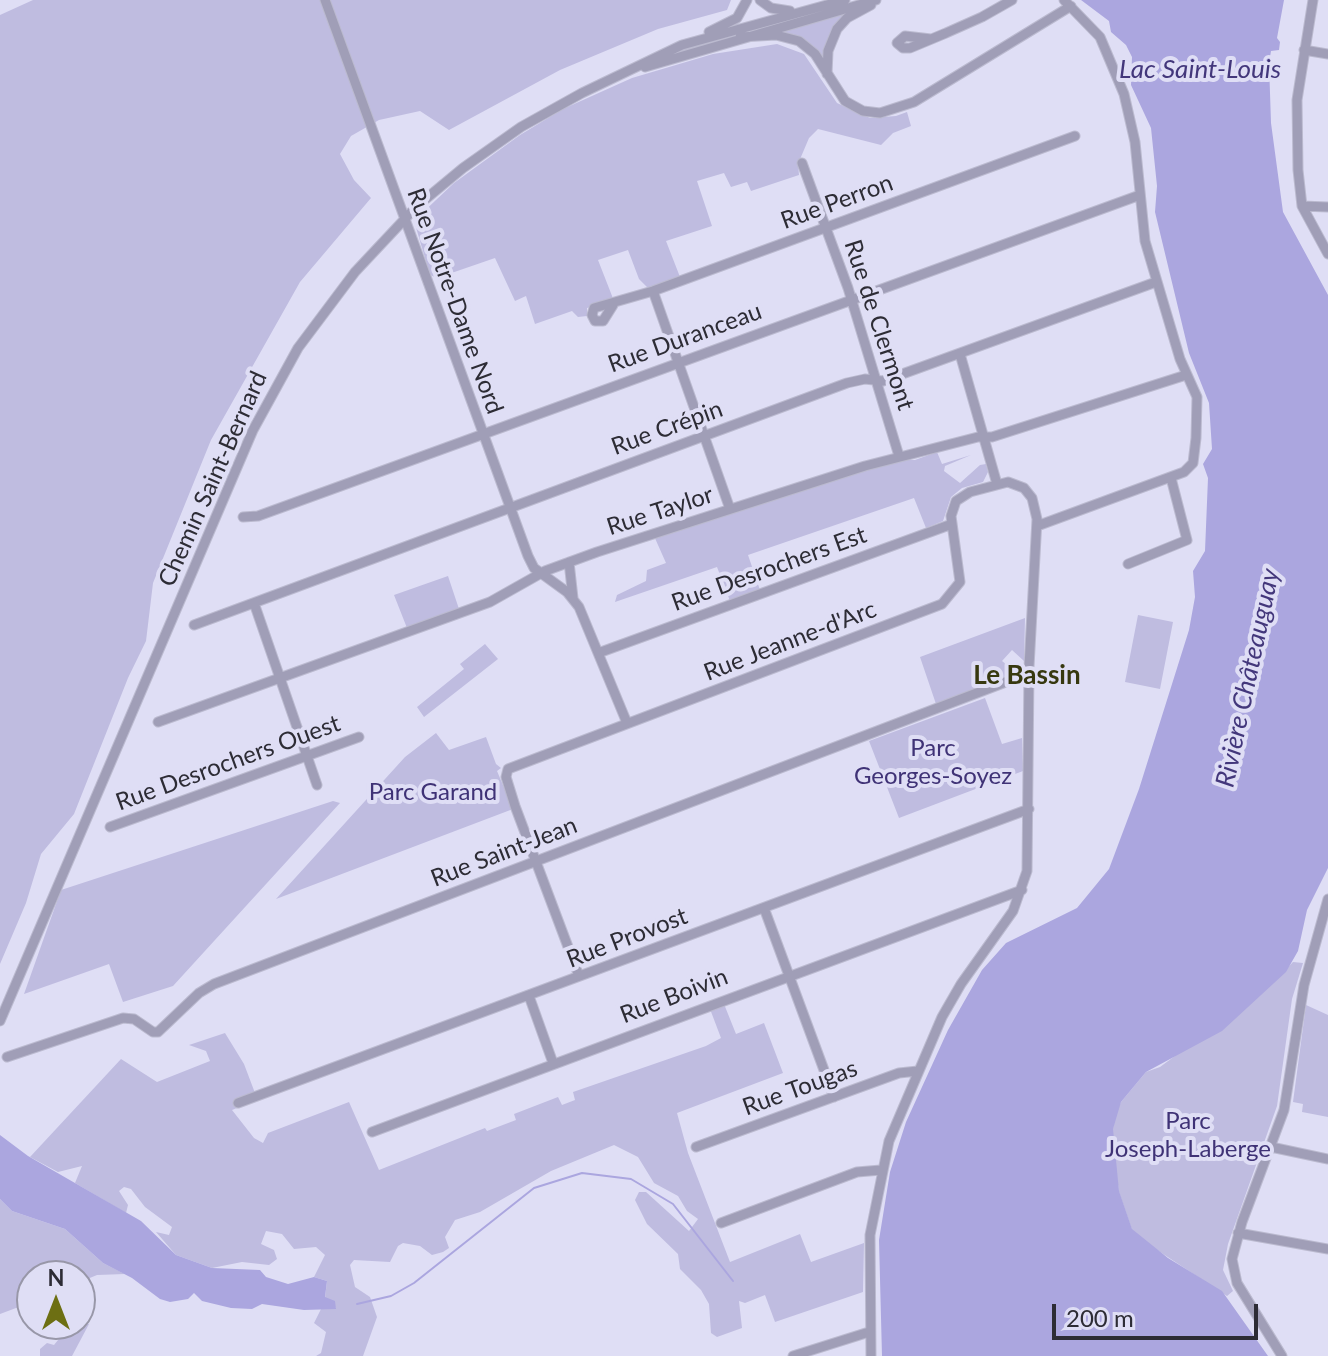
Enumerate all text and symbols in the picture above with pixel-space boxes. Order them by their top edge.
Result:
water label: Lac Saint-Louis [1119,54,1281,86]
street label: Rue Perron [777,168,897,236]
street label: Rue Notre-Dame Nord [401,184,509,418]
street label: Rue de Clermont [838,236,920,414]
street label: Rue Duranceau [604,297,766,379]
street label: Chemin Saint-Bernard [153,367,273,591]
street label: Rue Crépin [607,395,727,461]
street label: Rue Taylor [603,480,717,542]
street label: Rue Desrochers Est [668,520,870,618]
water label: Rivière Châteauguay [1210,566,1286,790]
street label: Rue Jeanne-d'Arc [700,595,880,687]
district label: Le Bassin [973,660,1081,692]
street label: Rue Desrochers Ouest [112,709,344,817]
park label: Parc Georges-Soyez [854,734,1012,790]
park label: Parc Garand [369,778,497,806]
street label: Rue Saint-Jean [427,811,581,893]
street label: Rue Provost [563,902,691,974]
street label: Rue Boivin [616,962,732,1030]
street label: Rue Tougas [739,1054,861,1122]
park label: Parc Joseph-Laberge [1105,1107,1271,1163]
north arrow [16,1260,96,1340]
text: N [48,1264,64,1291]
scale bar [1056,1288,1262,1338]
text: 200 m [1066,1303,1134,1332]

